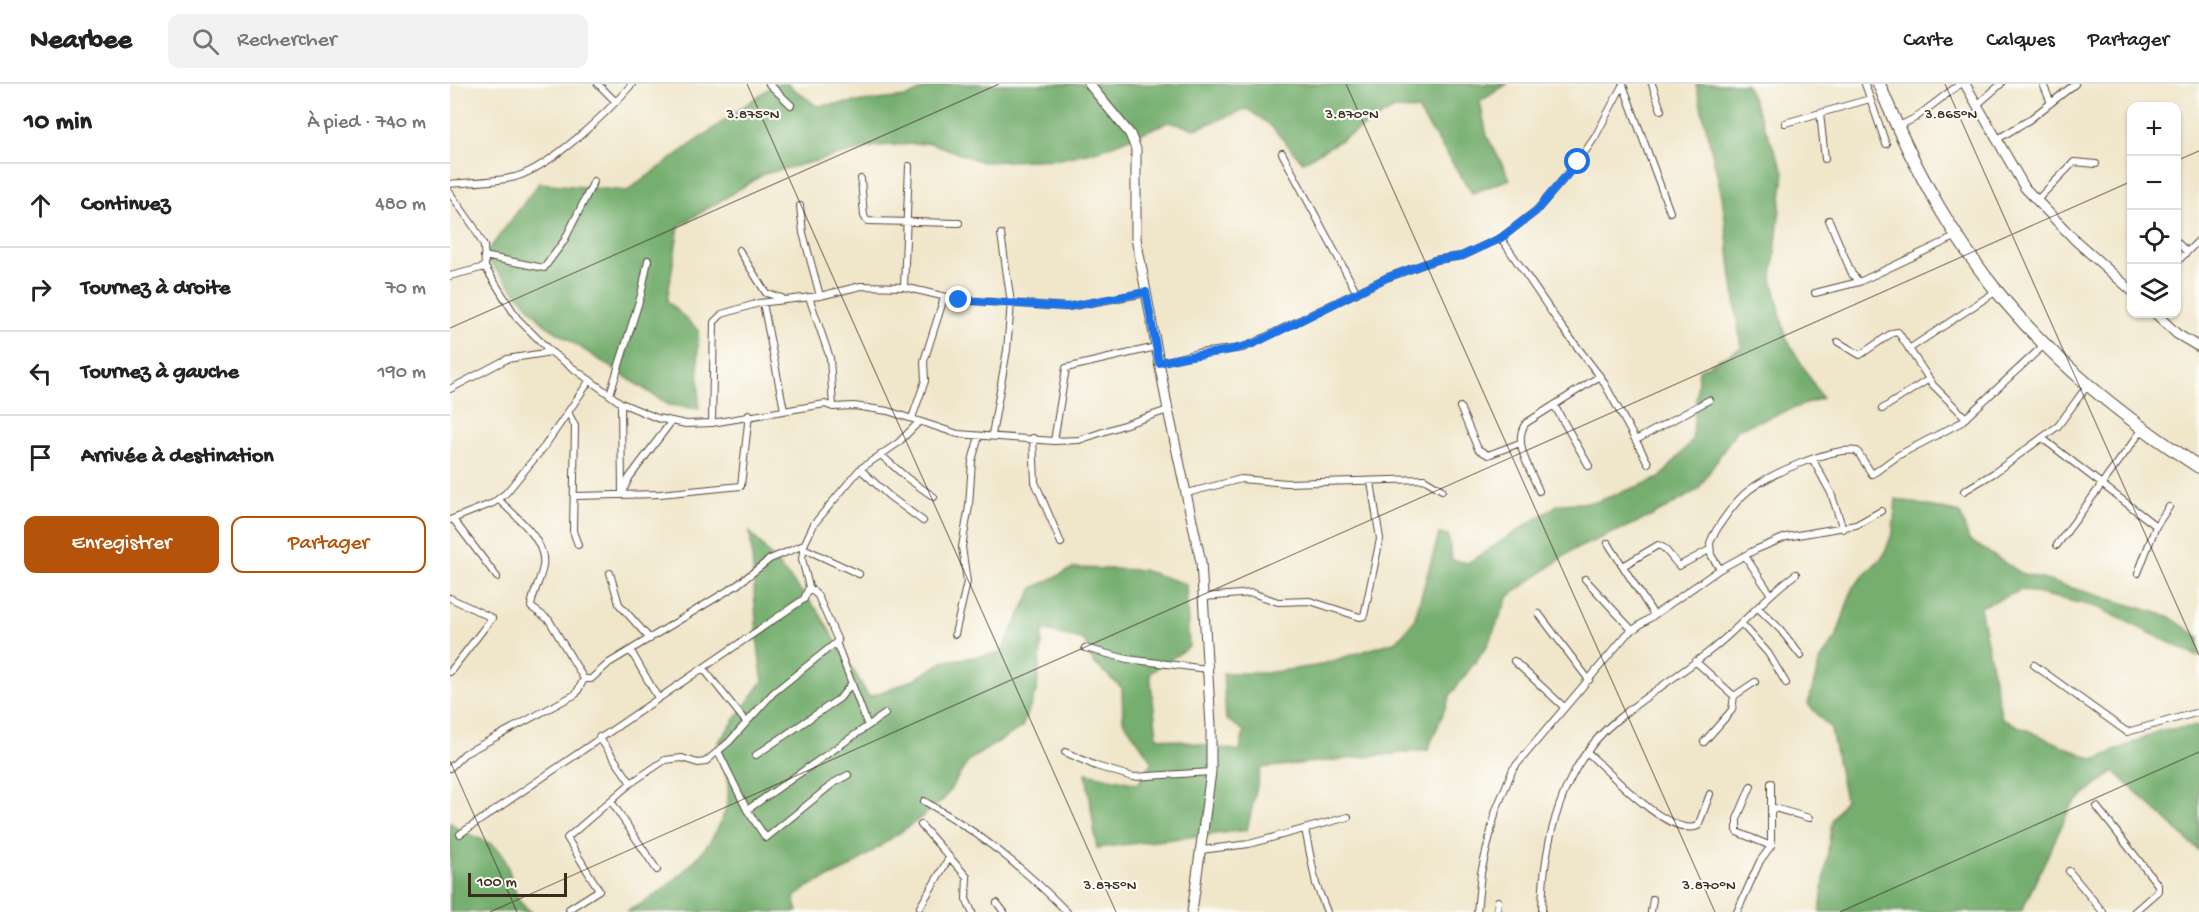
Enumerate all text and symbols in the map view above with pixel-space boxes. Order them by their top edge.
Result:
search box [168,14,588,68]
text: Nearbee [30,25,132,58]
icon: search [189,25,222,58]
text: Rechercher [237,28,337,54]
text: Carte [1903,29,1953,54]
text: Calques [1986,29,2055,54]
text: Partager [2088,29,2169,54]
map controls [2127,102,2181,318]
button: + [2127,102,2181,156]
text: 3.875°N [726,106,780,124]
text: 3.870°N [1324,106,1379,124]
text: 3.865°N [1924,106,1978,124]
text: 10 min [24,108,92,139]
text: À pied · 740 m [307,112,426,135]
route start [1564,148,1590,174]
button: − [2127,156,2181,210]
icon: ahead [24,189,57,222]
text: Continuez [81,192,170,218]
text: 480 m [375,194,426,217]
button: locate [2127,210,2181,264]
button: layers [2127,264,2181,318]
icon: right [24,273,57,306]
text: Tournez à droite [81,276,230,302]
text: 70 m [385,278,426,301]
route end [945,286,971,312]
icon: left [24,357,57,390]
text: Tournez à gauche [81,360,239,386]
text: 190 m [378,362,426,385]
icon: arrive [24,441,57,474]
text: Arrivée à destination [81,444,274,470]
button: Enregistrer [24,516,219,573]
button: Partager [231,516,426,573]
scale bar [468,870,567,898]
text: 100 m [477,874,517,893]
text: 3.875°N [1083,877,1137,895]
text: 3.870°N [1681,877,1736,895]

